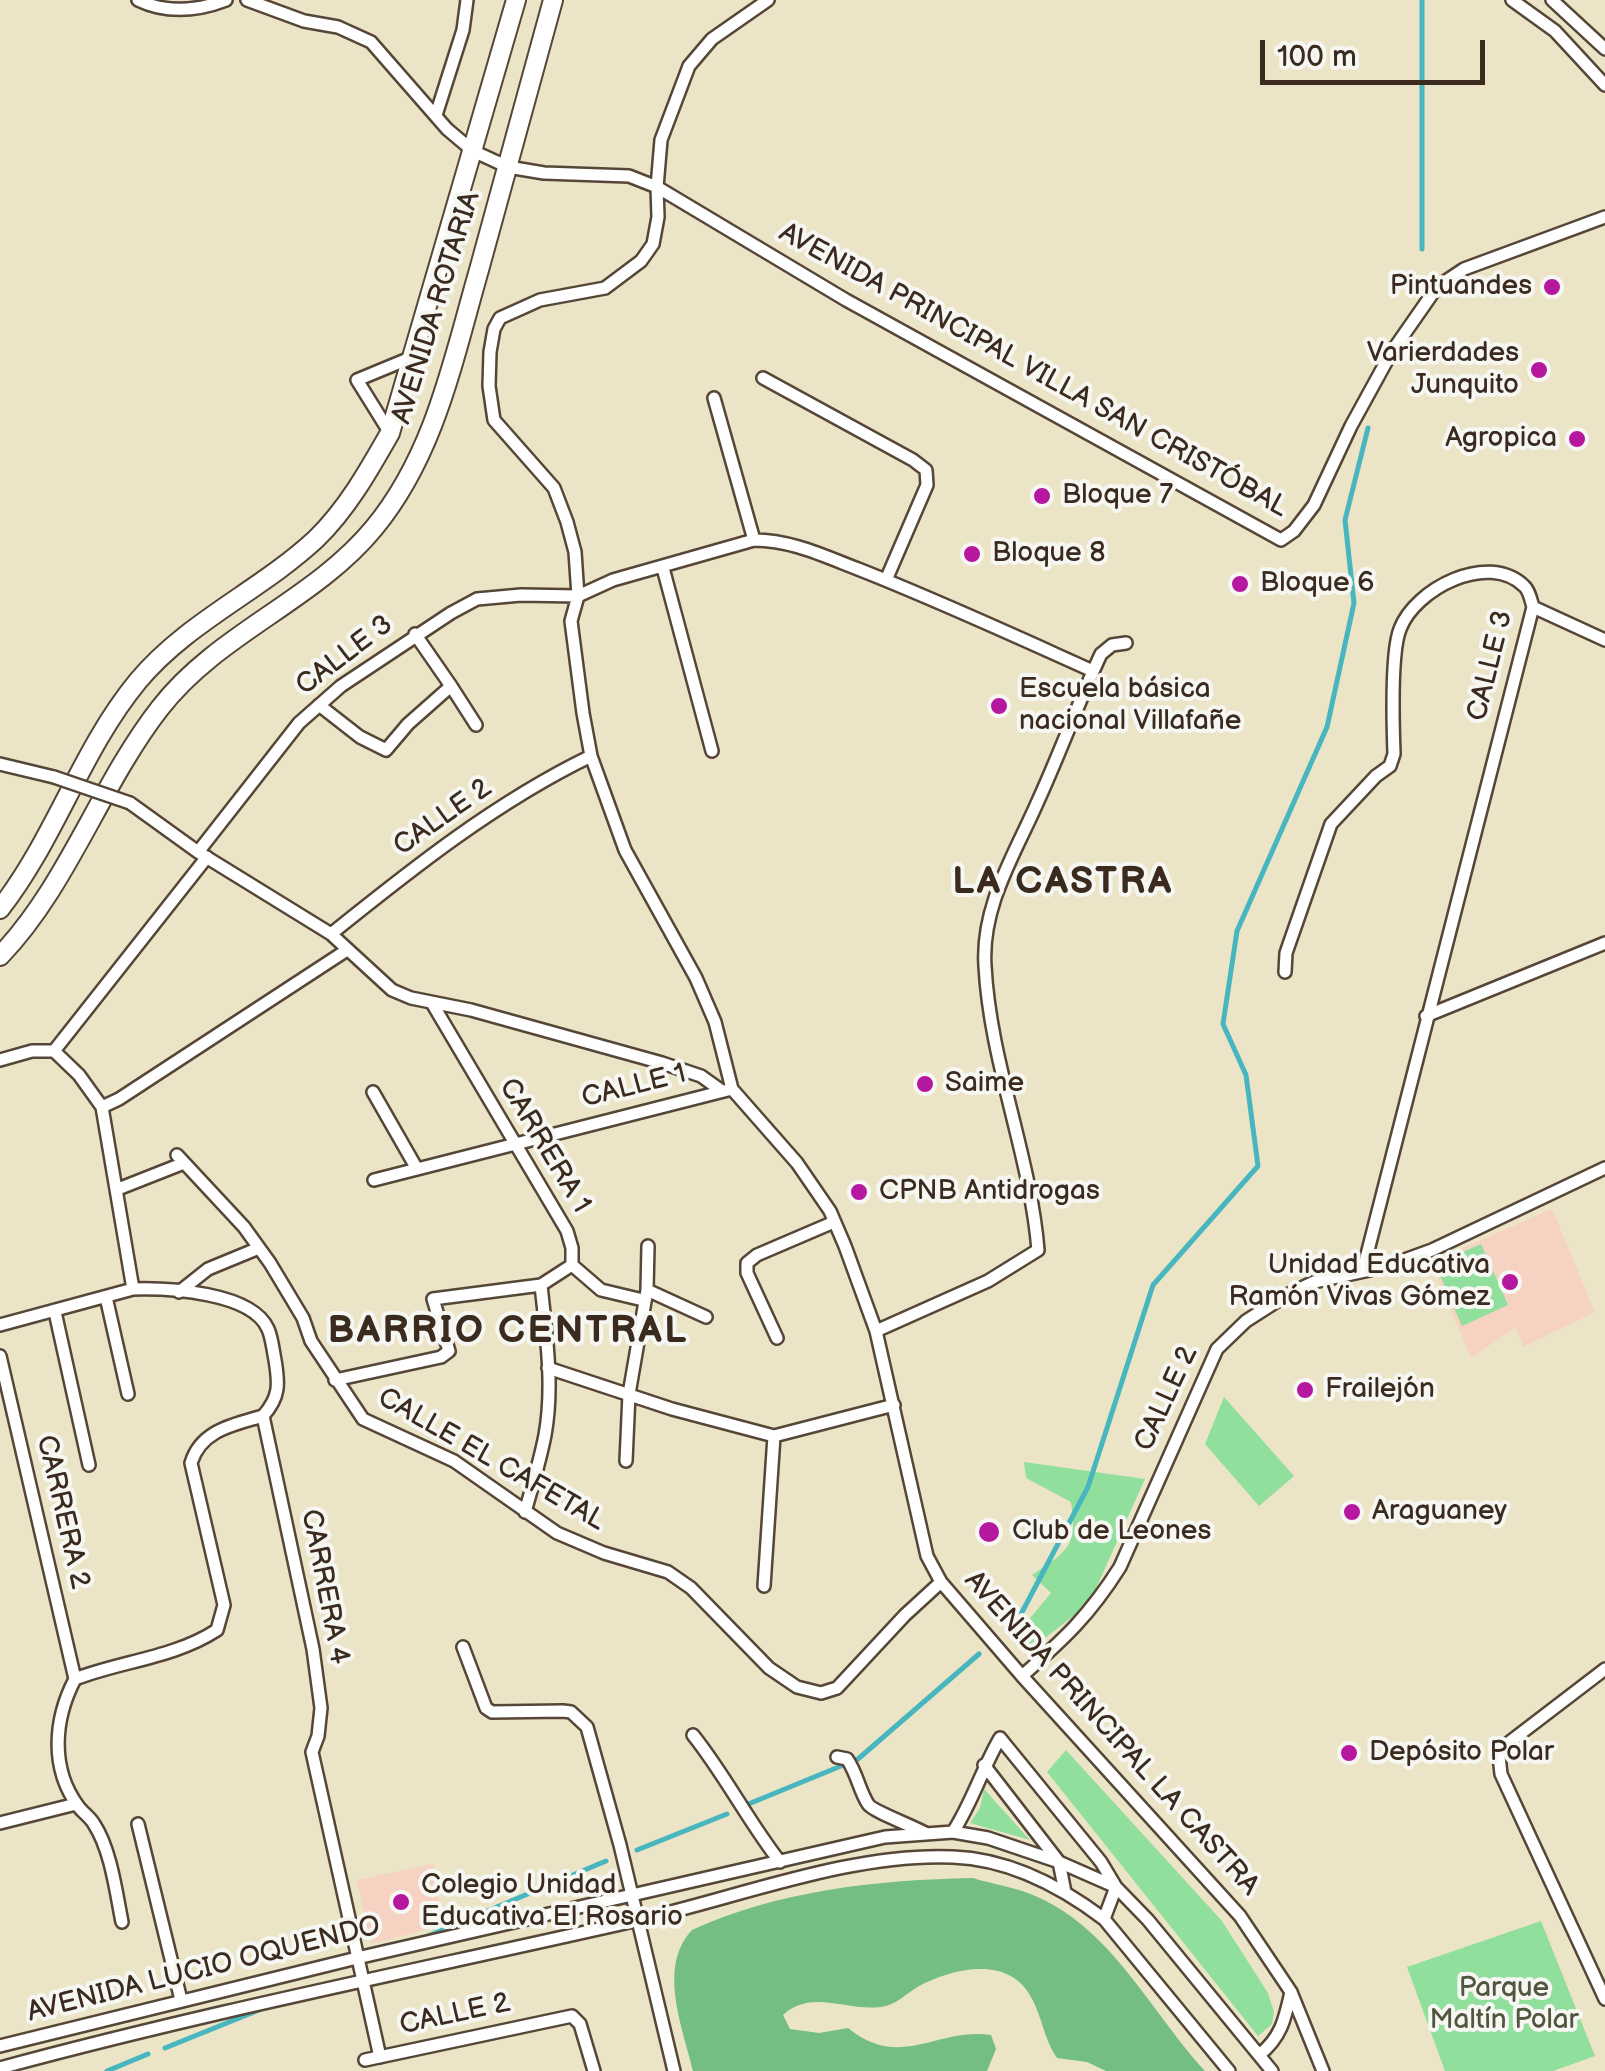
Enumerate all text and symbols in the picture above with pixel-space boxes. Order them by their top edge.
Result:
scale bar [1265,20,1490,82]
text: 100 m [1277,39,1357,75]
street label: AVENIDA ROTARIA [386,188,488,428]
street label: AVENIDA PRINCIPAL VILLA SAN CRISTÓBAL [773,217,1293,525]
place label: Pintuandes [1390,270,1532,304]
marker: Pintuandes [1541,276,1563,298]
place label: Varierdades Junquito [1367,337,1519,403]
marker: Varierdades Junquito [1528,359,1550,381]
place label: Agropica [1445,422,1557,456]
marker: Agropica [1566,428,1588,450]
place label: Bloque 7 [1062,479,1173,513]
marker: Bloque 7 [1031,485,1053,507]
place label: Bloque 8 [992,537,1106,571]
marker: Bloque 8 [961,543,983,565]
place label: Bloque 6 [1260,567,1374,601]
marker: Bloque 6 [1229,573,1251,595]
street label: CALLE 3 [1461,607,1521,725]
street label: CALLE 3 [290,609,400,703]
place label: Escuela básica nacional Villafañe [1019,673,1241,739]
marker: Escuela básica nacional Villafañe [988,695,1010,717]
street label: CALLE 2 [388,772,498,864]
district label: LA CASTRA [952,860,1174,906]
street label: CALLE 1 [578,1058,690,1116]
place label: Saime [945,1067,1024,1101]
street label: CARRERA 1 [491,1073,597,1219]
marker: Saime [914,1073,936,1095]
place label: CPNB Antidrogas [879,1175,1100,1209]
marker: CPNB Antidrogas [848,1181,870,1203]
place label: Unidad Educativa Ramón Vivas Gómez [1228,1249,1490,1315]
marker: Unidad Educativa Ramón Vivas Gómez [1499,1271,1521,1293]
district label: BARRIO CENTRAL [327,1309,689,1355]
street label: CALLE 2 [1128,1341,1206,1457]
place label: Frailejón [1325,1373,1435,1407]
marker: Frailejón [1294,1379,1316,1401]
street label: CALLE EL CAFETAL [371,1381,611,1539]
street label: CARRERA 2 [28,1432,96,1592]
place label: Araguaney [1372,1495,1507,1529]
marker: Araguaney [1341,1501,1363,1523]
street label: CARRERA 4 [293,1507,355,1667]
place label: Club de Leones [1012,1515,1211,1549]
marker: Club de Leones [976,1519,1002,1545]
street label: AVENIDA PRINCIPAL LA CASTRA [956,1565,1266,1903]
place label: Depósito Polar [1369,1736,1554,1770]
marker: Depósito Polar [1338,1742,1360,1764]
place label: Colegio Unidad Educativa El Rosario [421,1869,683,1935]
marker: Colegio Unidad Educativa El Rosario [390,1891,412,1913]
street label: AVENIDA LUCIO OQUENDO [24,1910,384,2030]
park label: Parque Maltín Polar [1429,1972,1579,2038]
street label: CALLE 2 [397,1987,513,2043]

